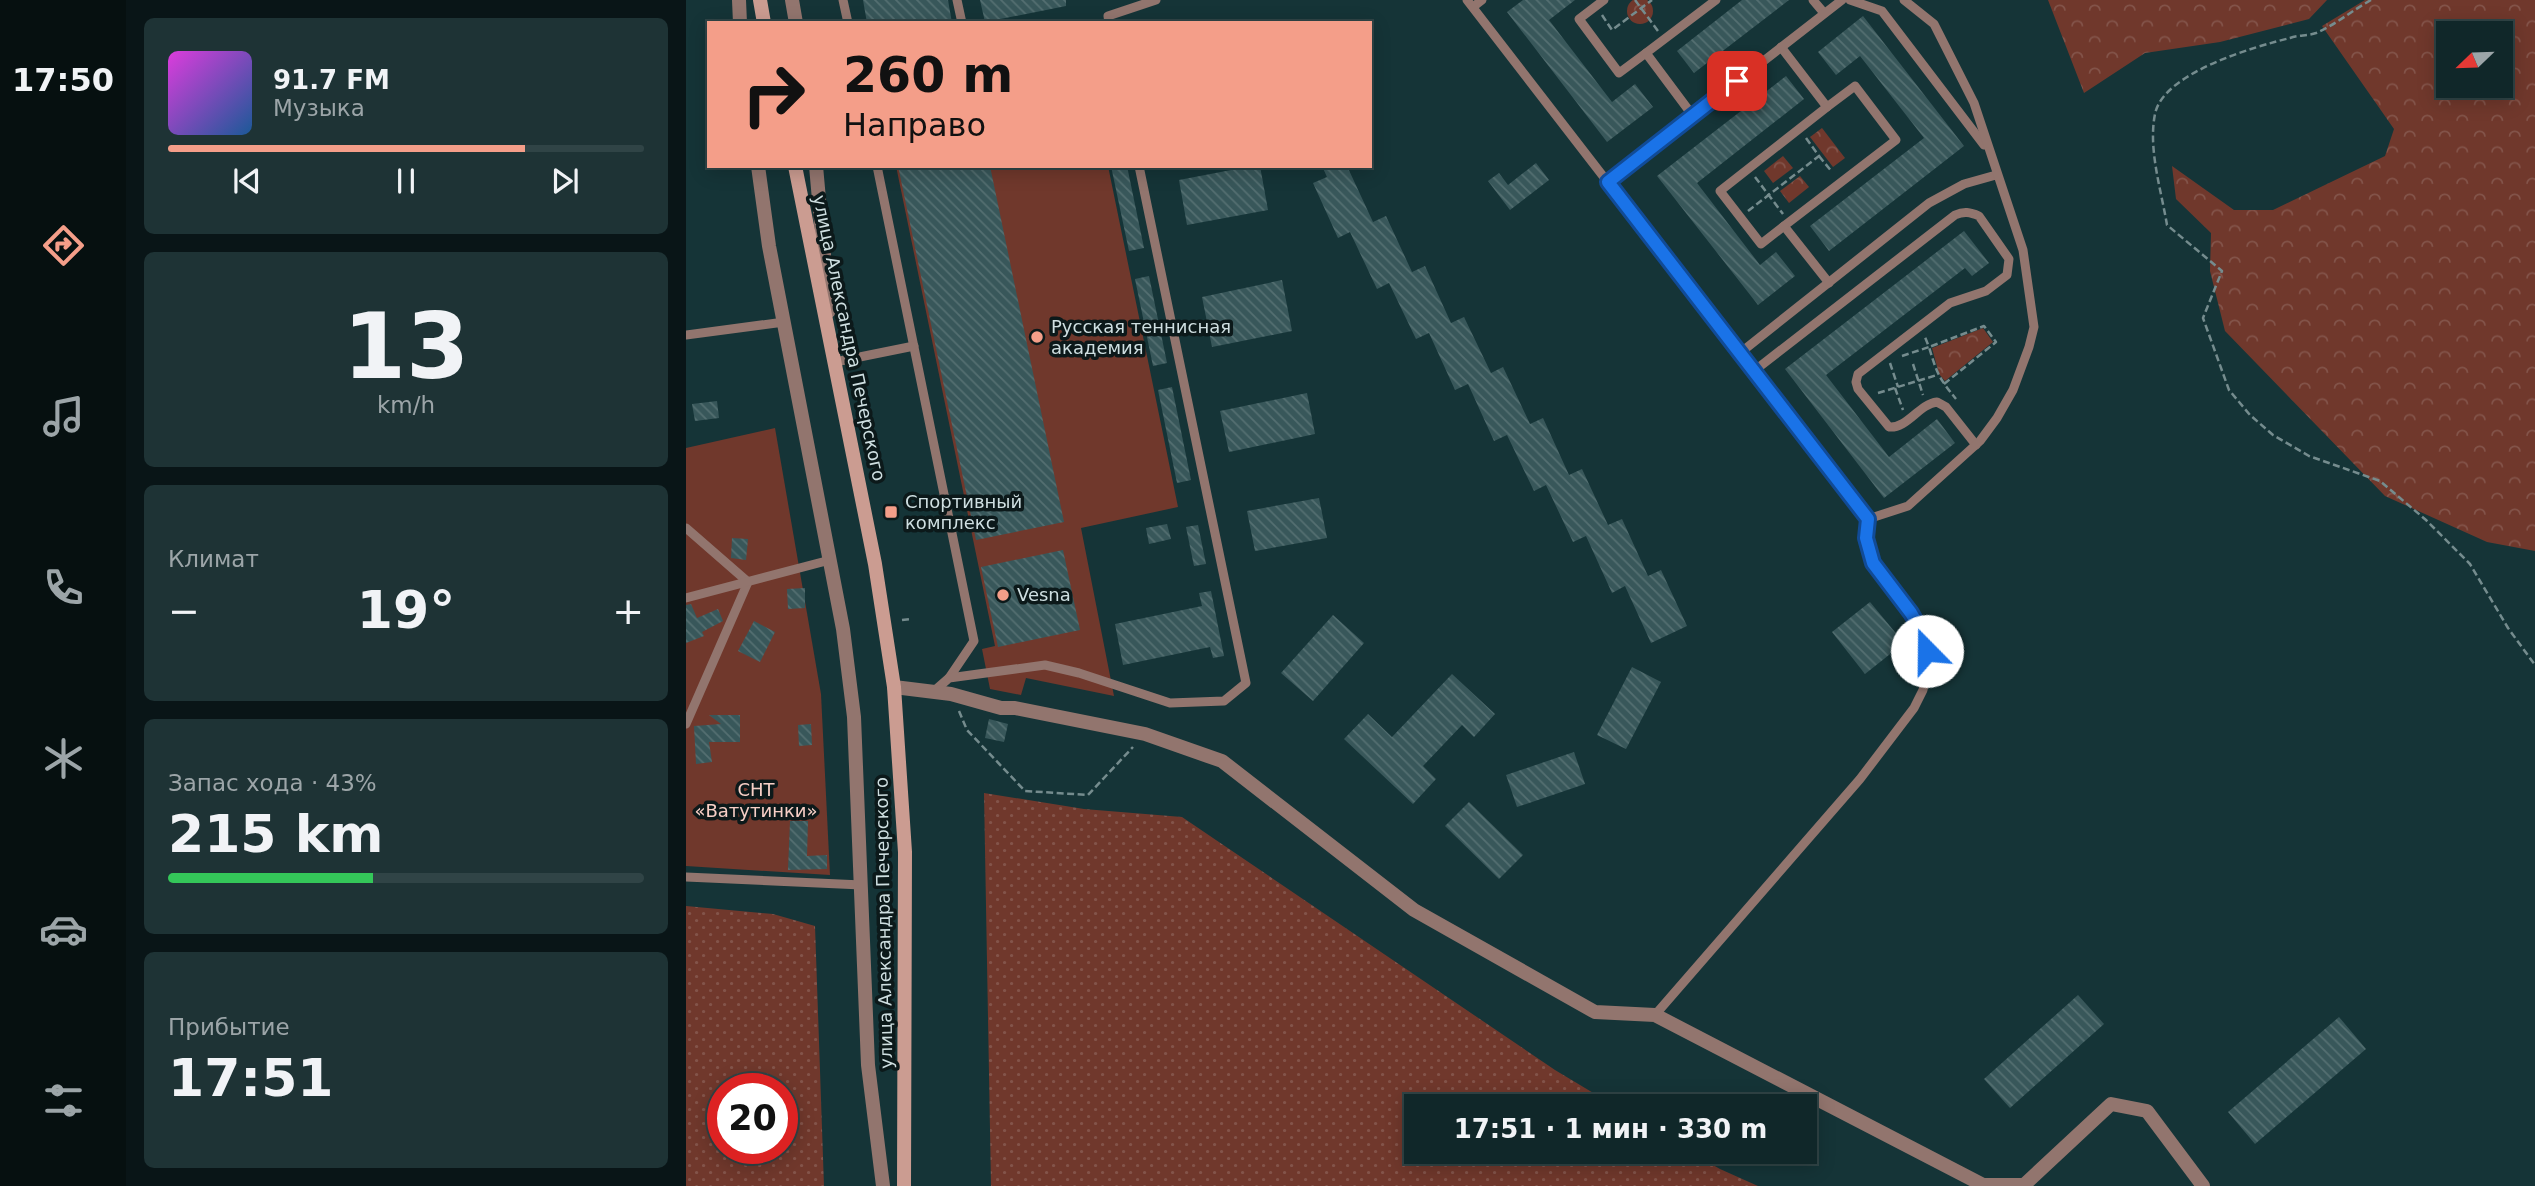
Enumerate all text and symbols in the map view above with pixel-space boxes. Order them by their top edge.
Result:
north arrow [2436,21,2513,98]
map controls [2436,21,2513,98]
text: 260 m [843,47,1013,104]
icon: right [728,49,819,140]
pin [1707,51,1767,111]
text: 17:50 [12,61,114,99]
icon: arrive [1718,62,1756,100]
text: 91.7 FM [273,65,390,95]
text: Музыка [273,95,365,121]
text: Направо [843,106,986,144]
icon: previous [228,162,266,200]
icon: pause [387,162,425,200]
icon: next [546,162,584,200]
street label: улица Александра Печерского [809,193,890,483]
icon: directions [39,221,88,270]
text: 13 [343,294,469,399]
place label: Русская теннисная академия [1051,316,1231,358]
marker: Русская теннисная академия [1029,329,1045,345]
icon: music [39,392,88,441]
text: km/h [377,392,435,418]
place label: Спортивный комплекс [905,491,1022,533]
marker: Спортивный комплекс [883,504,899,520]
text: Климат [168,546,259,572]
icon: phone [39,563,88,612]
text: 19° [357,580,455,640]
place label: Vesna [1017,584,1071,605]
marker: Vesna [995,587,1011,603]
text: − [168,589,200,633]
text: + [612,589,644,633]
position arrow [1890,614,1964,688]
icon: climate [39,734,88,783]
text: Запас хода · 43% [168,770,377,796]
street label: улица Александра Печерского [870,777,897,1069]
park label: СНТ «Ватутинки» [694,779,818,821]
text: 215 km [168,804,383,864]
icon: car [39,905,88,954]
text: Прибытие [168,1014,290,1040]
text: 17:51 [168,1048,334,1108]
speed limit sign: 20 [707,1073,798,1164]
icon: filters [39,1076,88,1125]
text: 17:51 · 1 мин · 330 m [1454,1114,1767,1144]

